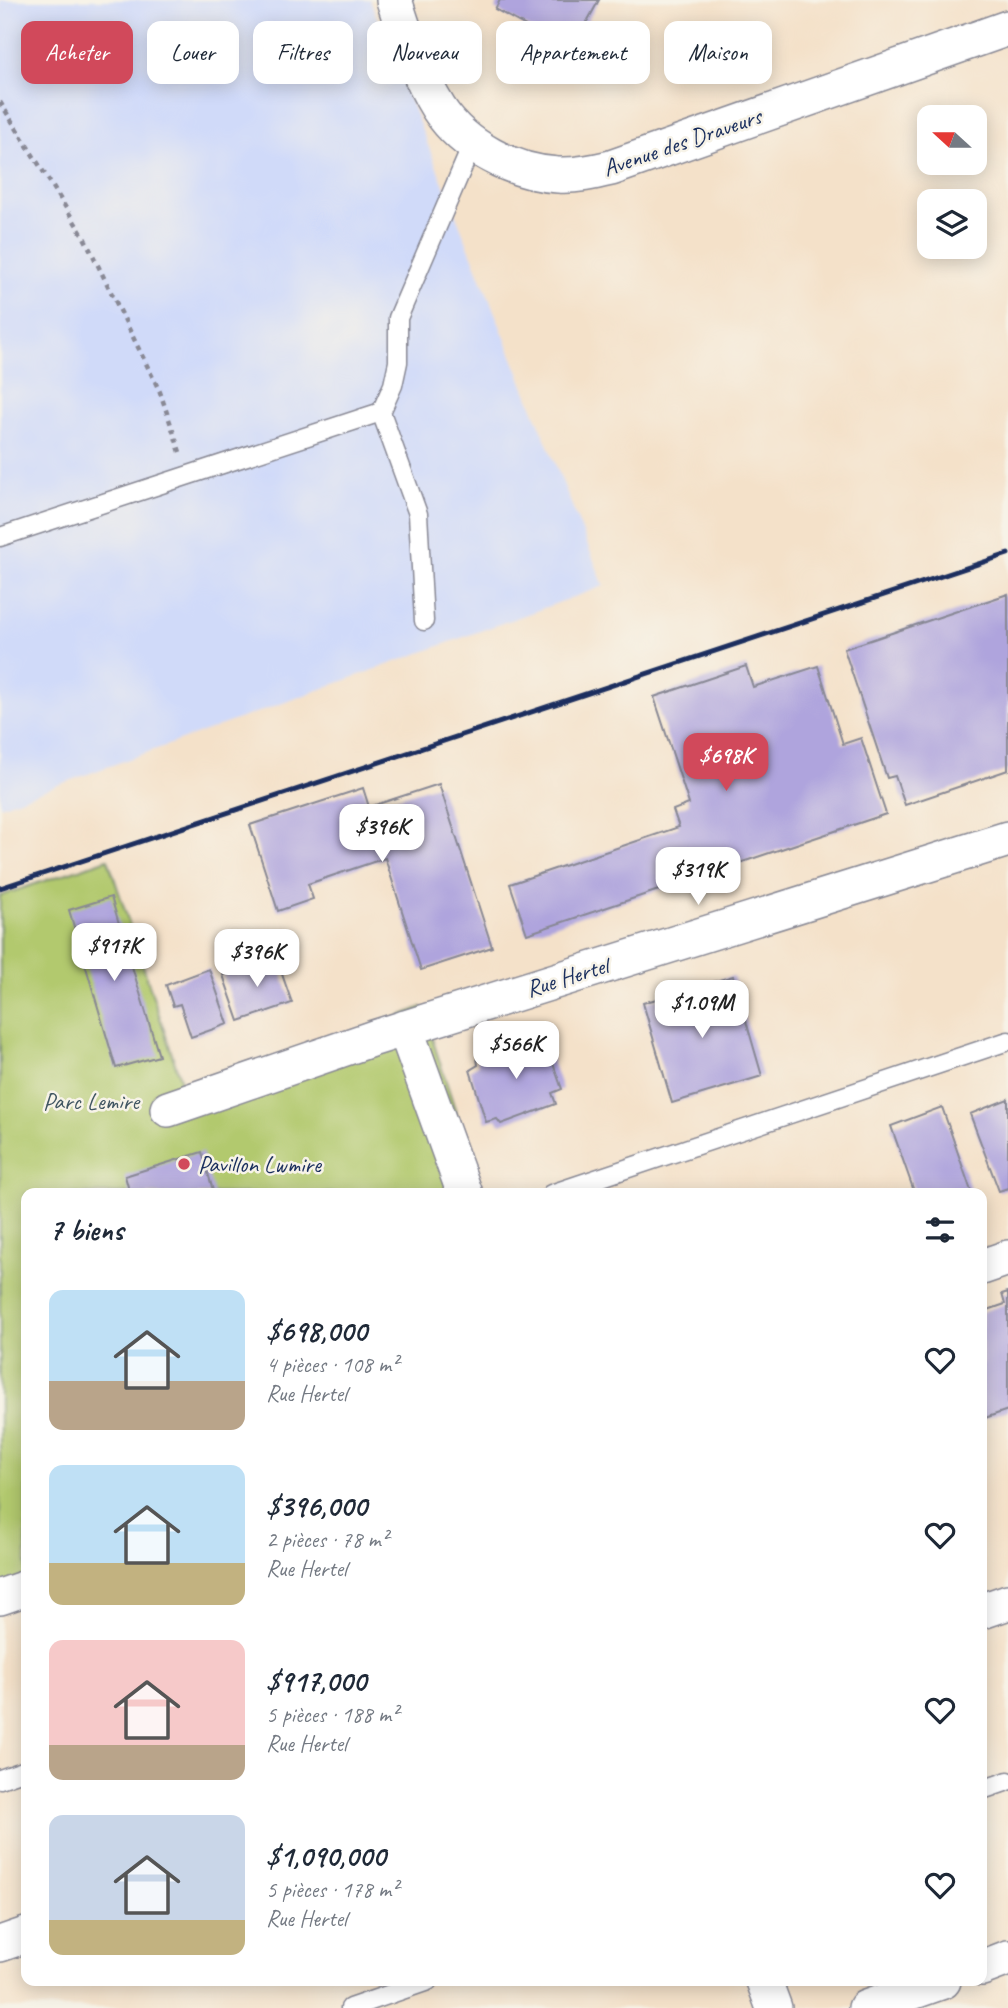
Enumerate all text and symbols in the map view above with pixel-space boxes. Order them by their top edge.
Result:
chip: Acheter [21,21,133,84]
chip: Louer [147,21,239,84]
chip: Filtres [253,21,353,84]
chip: Nouveau [367,21,482,84]
chip: Appartement [496,21,650,84]
chip: Maison [664,21,772,84]
street label: Avenue des Draveurs [599,100,767,183]
north arrow [917,105,987,175]
map controls [917,105,987,259]
button: layers [917,189,987,259]
pin: $698K [677,734,775,793]
text: $698K [699,741,753,770]
pin: $396K [333,804,431,864]
text: $396K [355,812,409,841]
pin: $319K [649,848,747,907]
text: $319K [672,855,724,884]
pin: $917K [65,923,163,983]
pin: $396K [208,930,306,989]
text: $917K [88,931,140,960]
text: $396K [230,937,284,966]
street label: Rue Hertel [522,949,616,1004]
pin: $1.09M [645,981,759,1040]
text: $1.09M [671,988,733,1017]
pin: $566K [467,1021,565,1081]
text: $566K [489,1029,543,1058]
park label: Parc Lemire [43,1086,141,1116]
place label: Pavillon Lwmire [198,1149,323,1179]
marker: Pavillon Lwmire [176,1156,192,1172]
text: 7 biens [49,1211,123,1249]
icon: filters [921,1211,959,1249]
text: $698,000 [266,1312,367,1350]
icon: home [105,1318,189,1402]
icon: heart [921,1341,959,1379]
text: 4 pièces · 108 m² [266,1350,398,1379]
text: Rue Hertel [266,1379,347,1408]
text: $396,000 [266,1487,367,1525]
icon: home [105,1493,189,1577]
icon: heart [921,1516,959,1554]
text: 2 pièces · 78 m² [266,1525,388,1554]
text: Rue Hertel [266,1554,347,1583]
text: $917,000 [266,1662,366,1700]
icon: home [105,1668,189,1752]
icon: heart [921,1691,959,1729]
text: 5 pièces · 188 m² [266,1700,398,1729]
text: Rue Hertel [266,1729,347,1758]
text: $1,090,000 [266,1837,386,1875]
icon: home [105,1843,189,1927]
icon: heart [921,1866,959,1904]
text: 5 pièces · 178 m² [266,1875,398,1904]
text: Rue Hertel [266,1904,347,1933]

